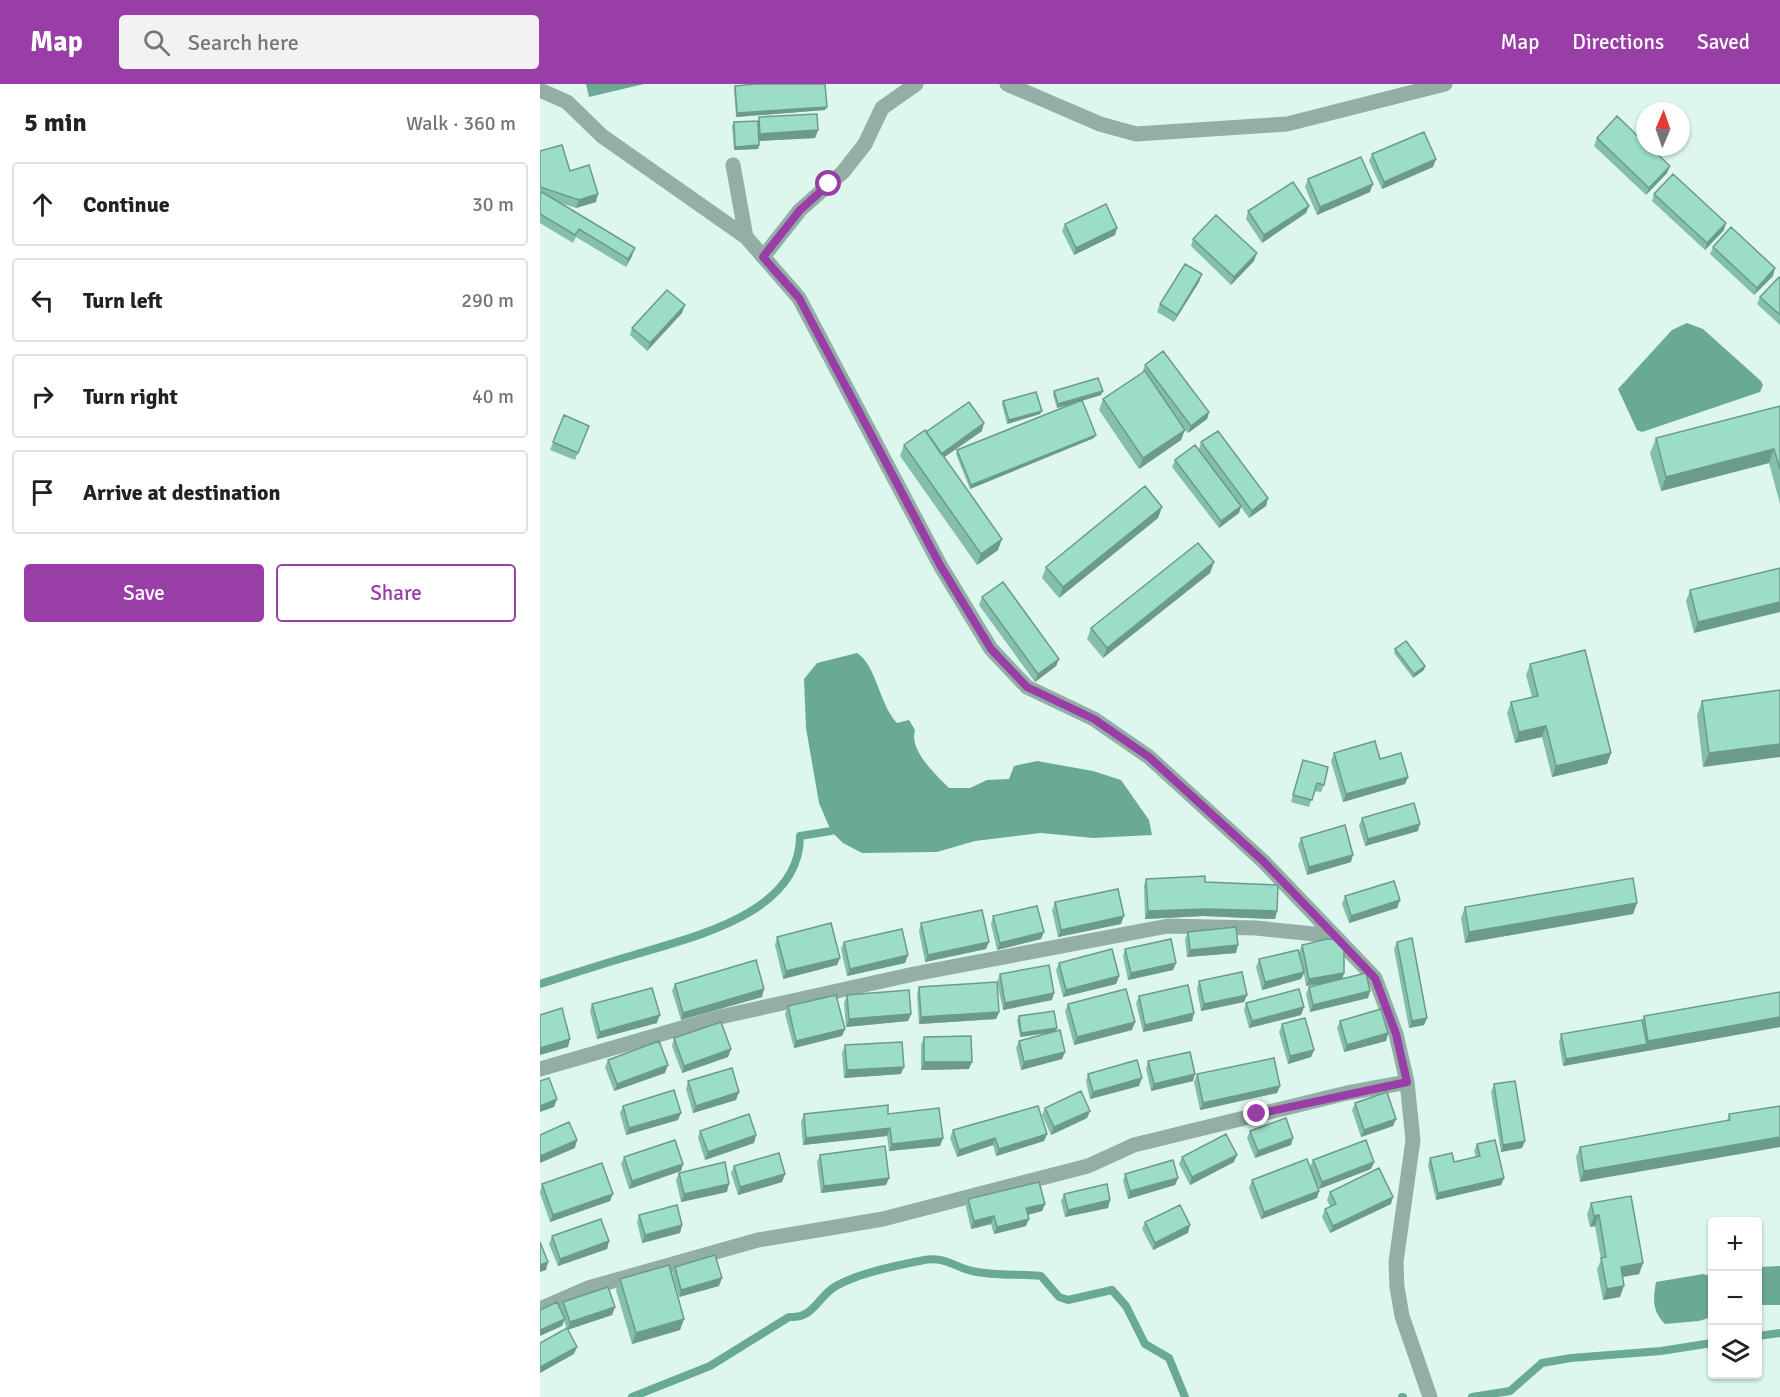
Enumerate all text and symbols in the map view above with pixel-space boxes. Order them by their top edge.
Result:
search box [119,15,539,69]
text: Map [30,25,83,59]
icon: search [140,26,173,59]
text: Search here [188,29,299,56]
text: Map [1501,29,1539,55]
text: Directions [1572,29,1664,55]
text: Saved [1697,29,1750,55]
north arrow [1636,102,1690,156]
text: 5 min [24,107,87,139]
text: Walk · 360 m [406,111,516,136]
route start [815,170,841,196]
icon: ahead [26,188,59,221]
text: Continue [83,191,170,218]
text: 30 m [472,192,514,217]
icon: left [26,284,59,317]
text: Turn left [83,287,163,314]
text: 290 m [461,288,514,313]
icon: right [26,380,59,413]
text: Turn right [83,383,178,410]
text: 40 m [472,384,514,409]
icon: arrive [26,476,59,509]
text: Arrive at destination [83,479,280,506]
button: Save [24,564,264,622]
button: Share [276,564,516,622]
route end [1243,1100,1269,1126]
map controls [1708,1217,1762,1379]
button: + [1708,1217,1762,1271]
button: − [1708,1271,1762,1325]
button: layers [1708,1325,1762,1379]

